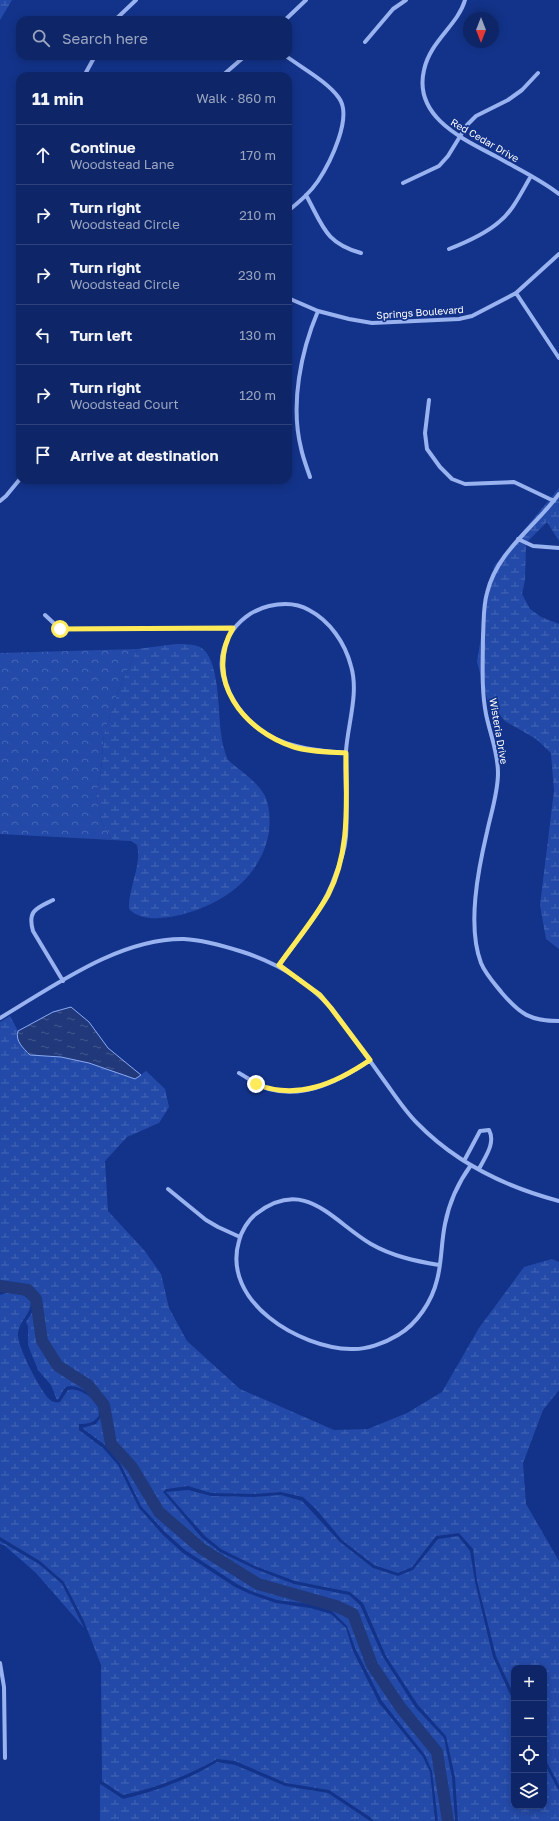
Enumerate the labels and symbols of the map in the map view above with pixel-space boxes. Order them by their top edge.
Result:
north arrow [463,12,499,48]
street label: Red Cedar Drive [449,116,521,164]
street label: Springs Boulevard [376,303,464,321]
route start [51,620,69,638]
street label: Wisteria Drive [487,697,511,765]
route end [247,1075,265,1093]

